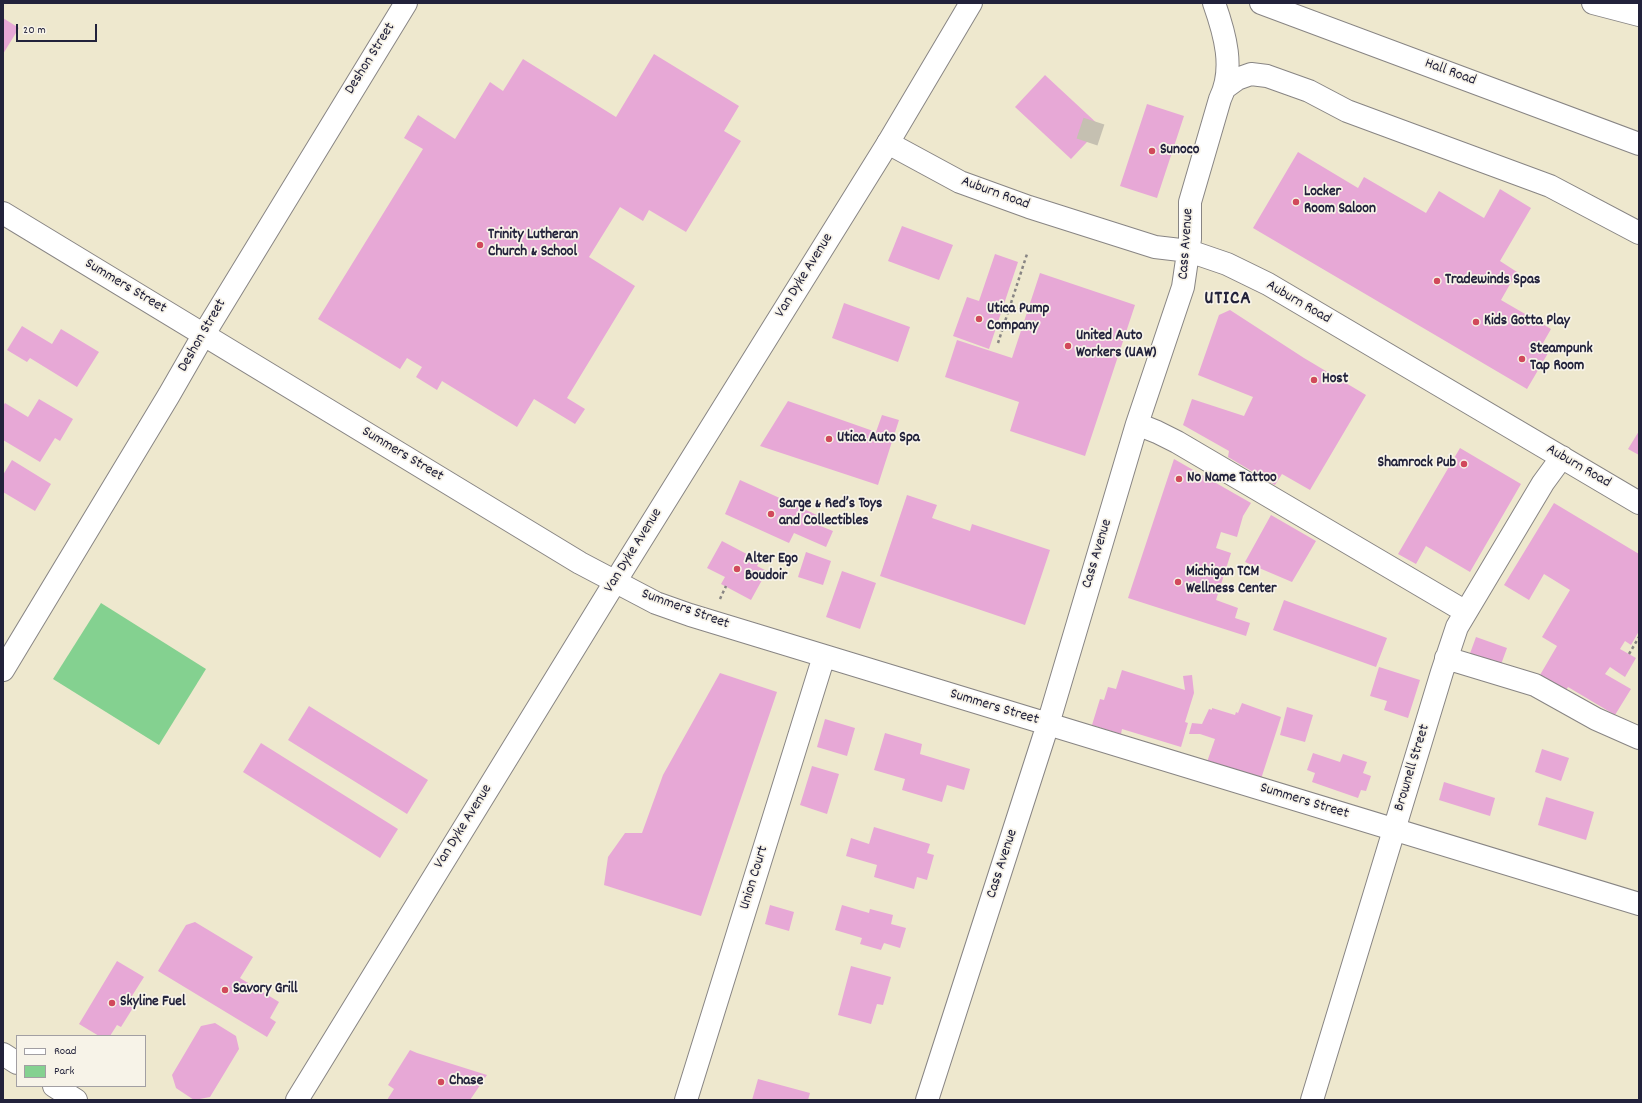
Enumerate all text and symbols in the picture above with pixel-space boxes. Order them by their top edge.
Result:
scale bar [18,16,99,42]
street label: Deshon Street [342,20,400,98]
text: 20 m [23,22,46,39]
street label: Hall Road [1422,55,1478,91]
place label: Sunoco [1160,142,1199,160]
marker: Sunoco [1147,146,1157,156]
street label: Auburn Road [958,173,1032,215]
place label: Locker Room Saloon [1304,184,1376,219]
marker: Locker Room Saloon [1291,197,1301,207]
street label: Cass Avenue [1176,208,1198,280]
place label: Trinity Lutheran Church & School [488,227,578,262]
street label: Van Dyke Avenue [772,231,838,321]
marker: Trinity Lutheran Church & School [475,240,485,250]
street label: Summers Street [81,256,169,318]
place label: Tradewinds Spas [1445,272,1540,290]
marker: Tradewinds Spas [1432,276,1442,286]
street label: Auburn Road [1262,277,1334,329]
district label: UTICA [1204,289,1252,311]
street label: Deshon Street [175,296,231,376]
place label: Utica Pump Company [987,301,1050,336]
place label: Kids Gotta Play [1484,313,1570,331]
marker: Utica Pump Company [974,314,984,324]
marker: Kids Gotta Play [1471,317,1481,327]
place label: United Auto Workers (UAW) [1076,328,1156,363]
marker: United Auto Workers (UAW) [1063,341,1073,351]
place label: Steampunk Tap Room [1530,341,1593,376]
marker: Steampunk Tap Room [1517,354,1527,364]
place label: Host [1322,371,1348,389]
marker: Host [1309,375,1319,385]
street label: Summers Street [358,424,446,486]
place label: Utica Auto Spa [837,430,920,448]
marker: Utica Auto Spa [824,434,834,444]
street label: Auburn Road [1542,441,1614,493]
place label: Shamrock Pub [1378,455,1456,473]
marker: Shamrock Pub [1459,459,1469,469]
place label: No Name Tattoo [1187,470,1277,488]
marker: No Name Tattoo [1174,474,1184,484]
place label: Sarge & Red’s Toys and Collectibles [779,496,882,531]
street label: Van Dyke Avenue [601,506,667,596]
marker: Sarge & Red’s Toys and Collectibles [766,509,776,519]
street label: Cass Avenue [1079,517,1117,591]
place label: Alter Ego Boudoir [745,551,798,586]
marker: Alter Ego Boudoir [732,564,742,574]
place label: Michigan TCM Wellness Center [1186,564,1277,599]
marker: Michigan TCM Wellness Center [1173,577,1183,587]
street label: Summers Street [639,586,731,634]
street label: Summers Street [947,686,1041,730]
street label: Brownell Street [1391,723,1435,813]
street label: Summers Street [1257,780,1351,824]
street label: Van Dyke Avenue [431,782,497,872]
street label: Cass Avenue [983,827,1023,901]
street label: Union Court [737,844,773,912]
place label: Savory Grill [233,981,298,999]
marker: Savory Grill [220,985,230,995]
place label: Skyline Fuel [120,994,185,1012]
marker: Skyline Fuel [107,998,117,1008]
legend [16,1035,146,1087]
text: Road [54,1043,76,1060]
text: Park [54,1063,74,1080]
place label: Chase [449,1073,483,1091]
marker: Chase [436,1077,446,1087]

